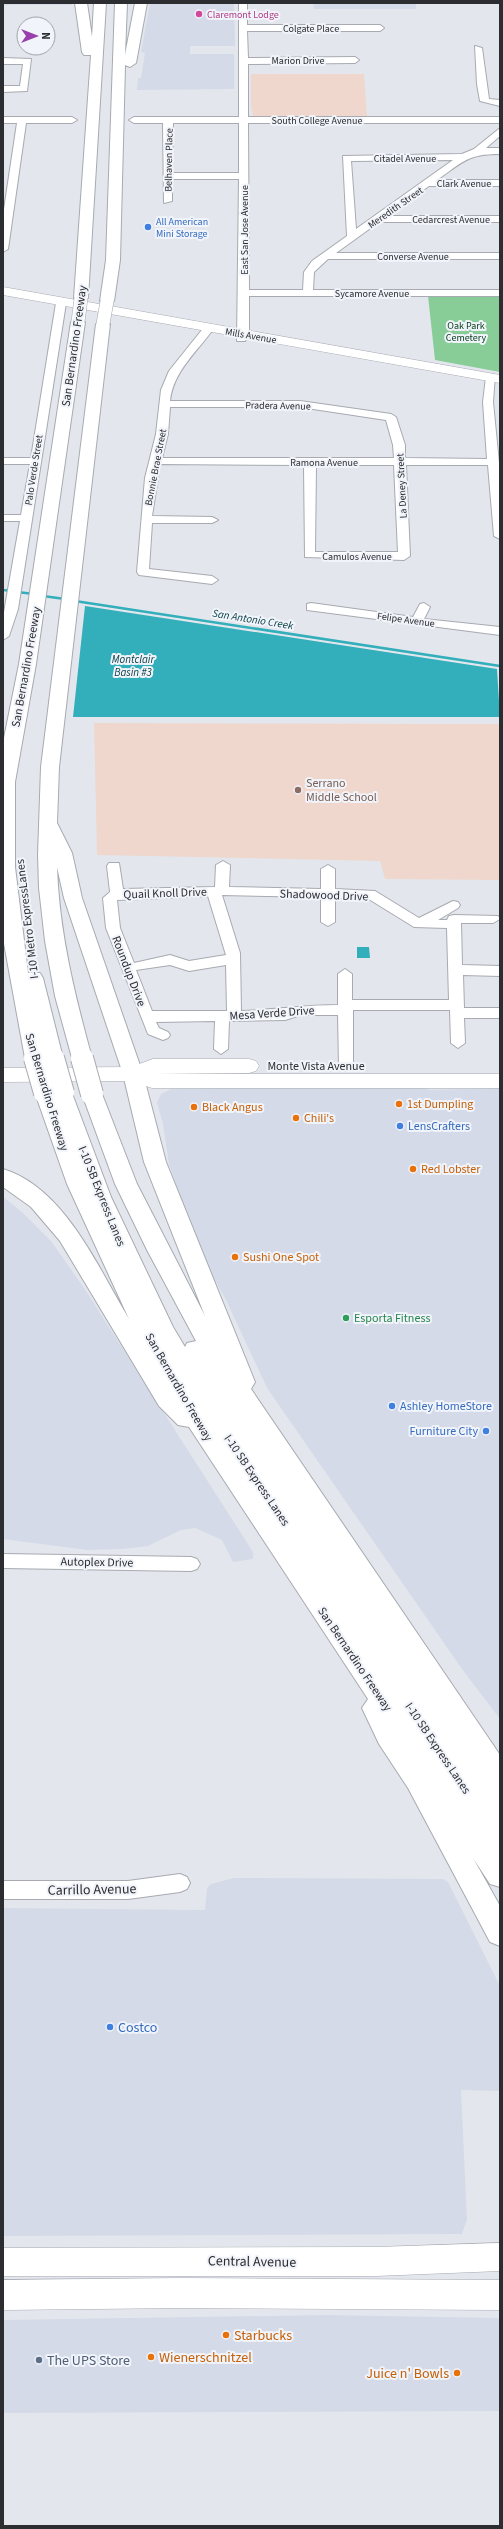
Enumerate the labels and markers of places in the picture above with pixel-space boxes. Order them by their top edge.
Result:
place label: Claremont Lodge [207,8,279,22]
marker: Claremont Lodge [194,9,204,19]
place label: All American Mini Storage [156,215,208,241]
marker: All American Mini Storage [143,222,153,232]
place label: Serrano Middle School [306,775,377,806]
marker: Serrano Middle School [293,785,303,795]
place label: 1st Dumpling [407,1096,473,1113]
place label: Black Angus [202,1099,263,1116]
marker: 1st Dumpling [394,1099,404,1109]
marker: Black Angus [189,1102,199,1112]
place label: Chili's [304,1110,334,1127]
marker: Chili's [291,1113,301,1123]
place label: LensCrafters [408,1118,470,1135]
marker: LensCrafters [395,1121,405,1131]
place label: Red Lobster [421,1161,481,1178]
marker: Red Lobster [408,1164,418,1174]
place label: Sushi One Spot [243,1249,319,1266]
marker: Sushi One Spot [230,1252,240,1262]
place label: Esporta Fitness [354,1310,430,1327]
marker: Esporta Fitness [341,1313,351,1323]
place label: Ashley HomeStore [400,1398,492,1415]
marker: Ashley HomeStore [387,1401,397,1411]
place label: Furniture City [410,1423,478,1440]
marker: Furniture City [481,1426,491,1436]
place label: Costco [118,2018,157,2038]
marker: Costco [105,2022,115,2032]
place label: Starbucks [234,2326,292,2346]
marker: Starbucks [221,2330,231,2340]
place label: Wienerschnitzel [159,2348,252,2368]
place label: The UPS Store [47,2351,130,2371]
marker: Wienerschnitzel [146,2352,156,2362]
marker: The UPS Store [34,2355,44,2365]
place label: Juice n' Bowls [366,2364,449,2384]
marker: Juice n' Bowls [452,2368,462,2378]

